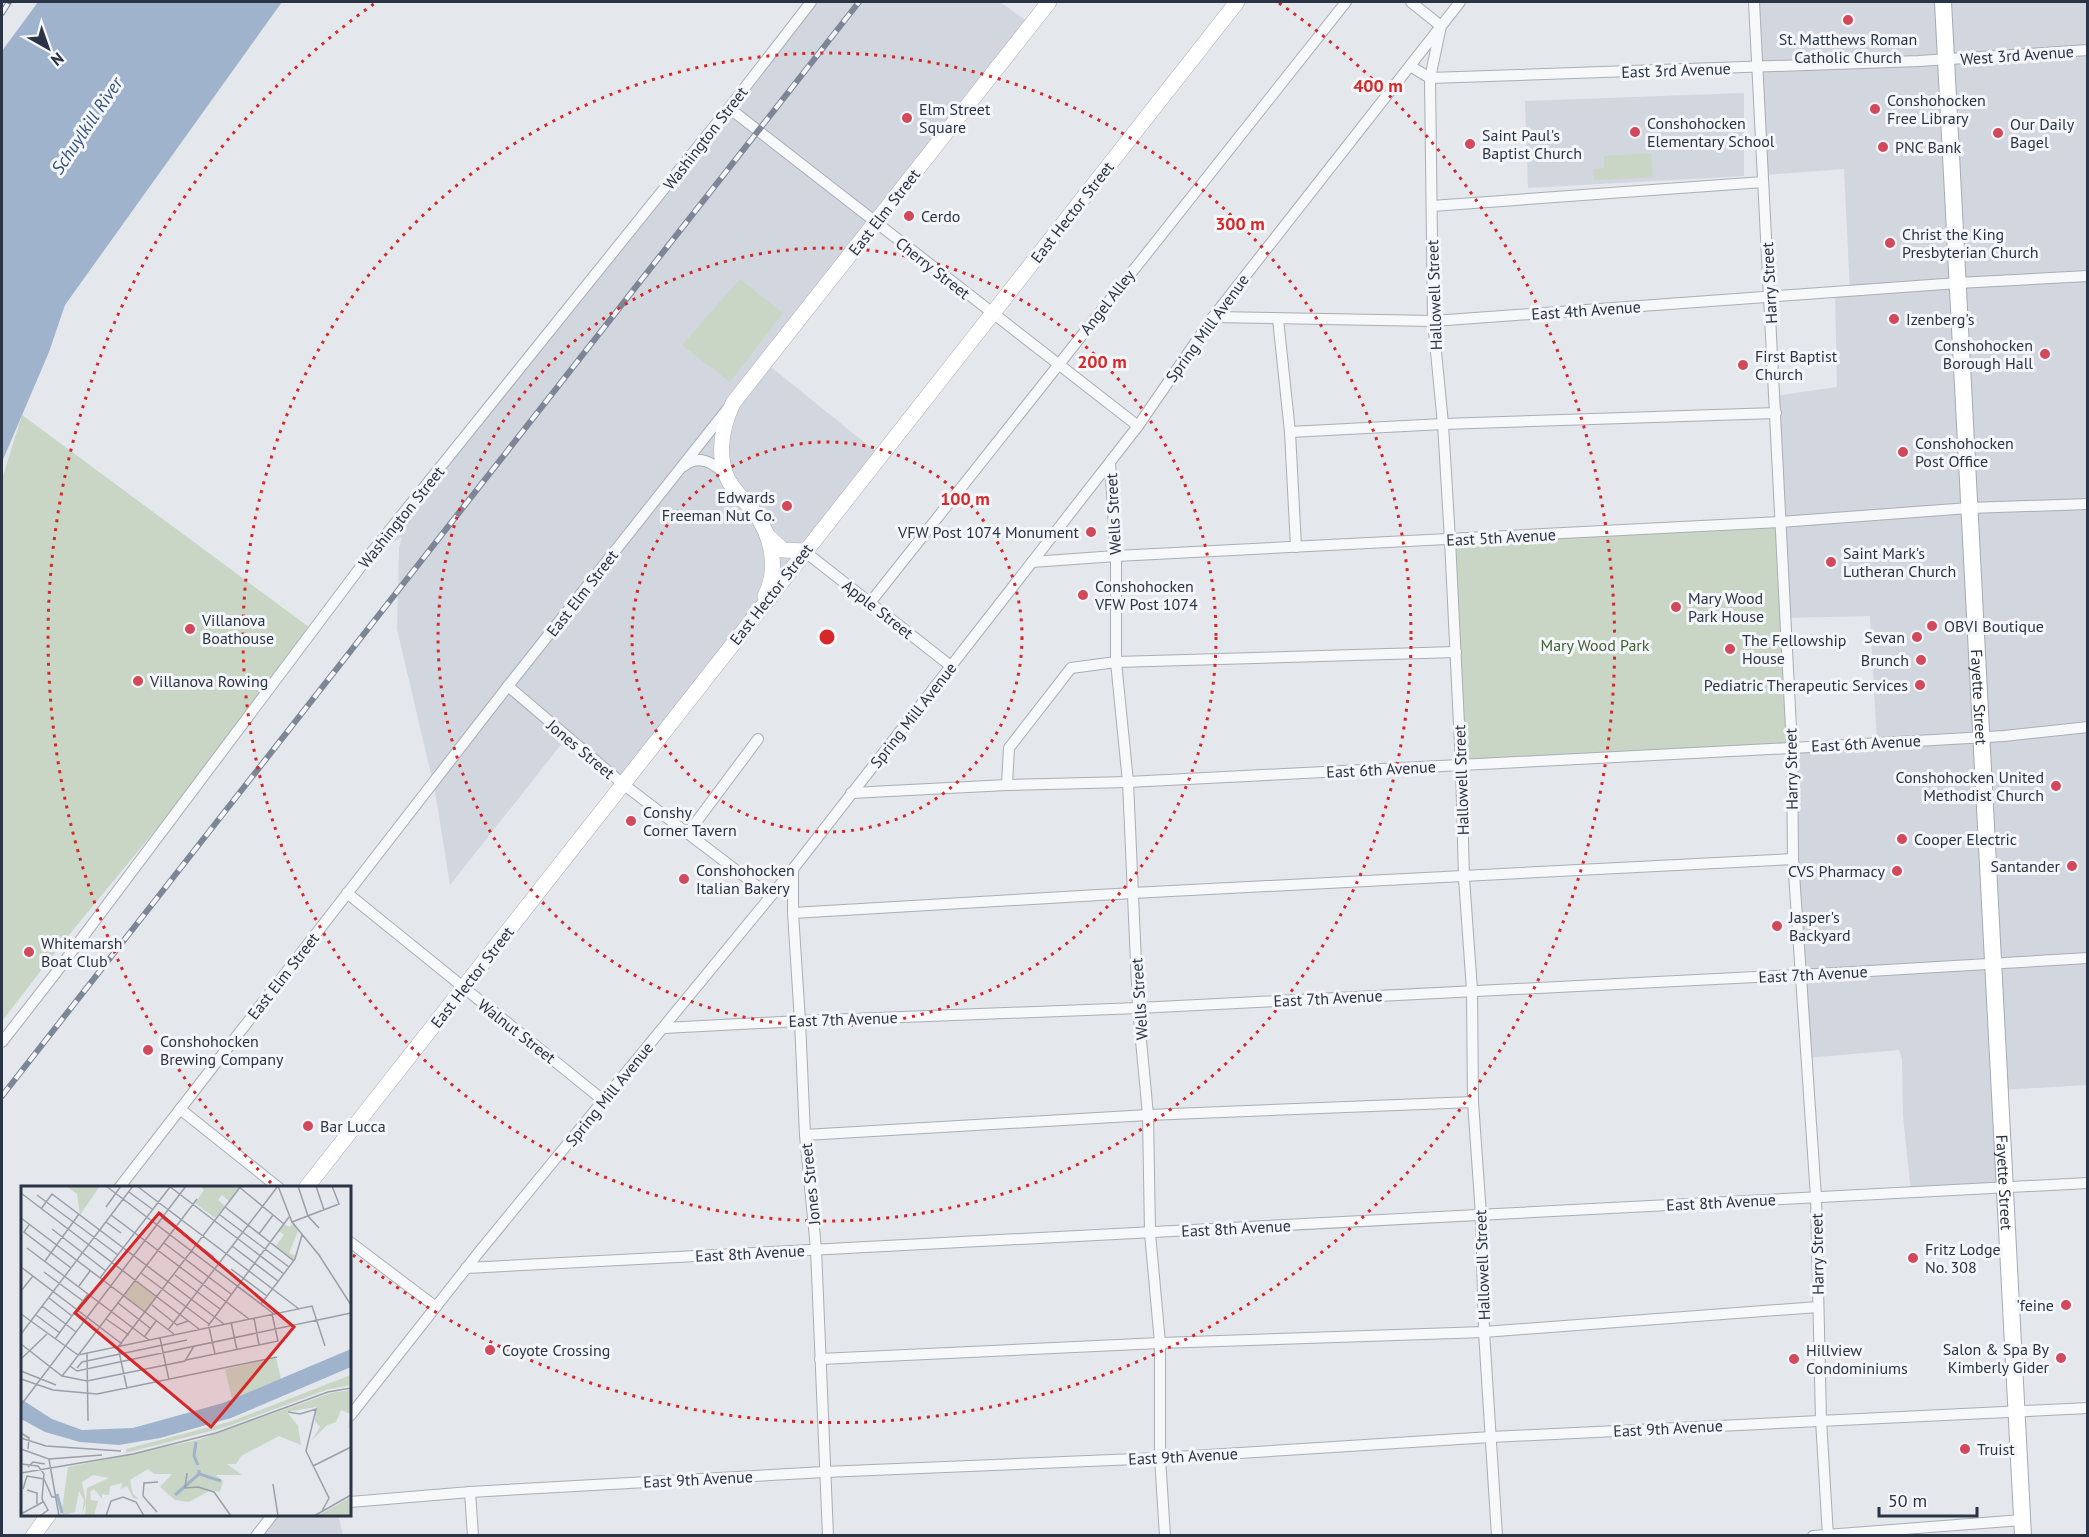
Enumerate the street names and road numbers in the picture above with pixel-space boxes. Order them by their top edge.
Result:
street label: West 3rd Avenue [1960,41,2074,69]
street label: East 3rd Avenue [1621,58,1731,82]
street label: Washington Street [659,82,752,194]
street label: East Hector Street [1026,157,1118,267]
street label: East Elm Street [844,164,924,259]
street label: Cherry Street [892,233,975,304]
street label: Hallowell Street [1422,239,1446,351]
street label: Harry Street [1757,241,1781,324]
street label: Angel Alley [1075,265,1139,339]
street label: Spring Mill Avenue [1161,270,1253,386]
street label: East 4th Avenue [1531,296,1641,324]
street label: Washington Street [354,462,449,572]
street label: Wells Street [1101,472,1125,555]
street label: East 5th Avenue [1446,524,1556,550]
street label: East Hector Street [725,539,817,649]
street label: East Elm Street [542,545,622,640]
street label: Apple Street [839,575,918,643]
street label: Fayette Street [1967,649,1992,746]
street label: Spring Mill Avenue [866,658,960,772]
street label: Jones Street [542,714,619,783]
street label: Hallowell Street [1449,724,1473,836]
street label: Harry Street [1780,727,1802,810]
street label: East 6th Avenue [1811,730,1921,756]
street label: East 6th Avenue [1326,756,1436,782]
street label: East Hector Street [426,922,518,1032]
street label: East Elm Street [243,928,323,1023]
street label: Wells Street [1126,957,1152,1041]
street label: East 7th Avenue [1758,961,1868,987]
street label: East 7th Avenue [1273,985,1383,1011]
street label: Walnut Street [474,994,560,1068]
street label: East 7th Avenue [788,1007,898,1031]
street label: Spring Mill Avenue [561,1038,657,1150]
street label: Fayette Street [1992,1134,2017,1231]
street label: Jones Street [796,1142,824,1227]
street label: East 8th Avenue [1666,1189,1776,1215]
street label: Hallowell Street [1470,1209,1494,1321]
street label: Harry Street [1806,1212,1828,1295]
street label: East 8th Avenue [1181,1215,1291,1241]
street label: East 8th Avenue [695,1240,805,1266]
street label: East 9th Avenue [1613,1415,1723,1441]
street label: East 9th Avenue [1128,1443,1238,1469]
street label: East 9th Avenue [643,1466,753,1492]

